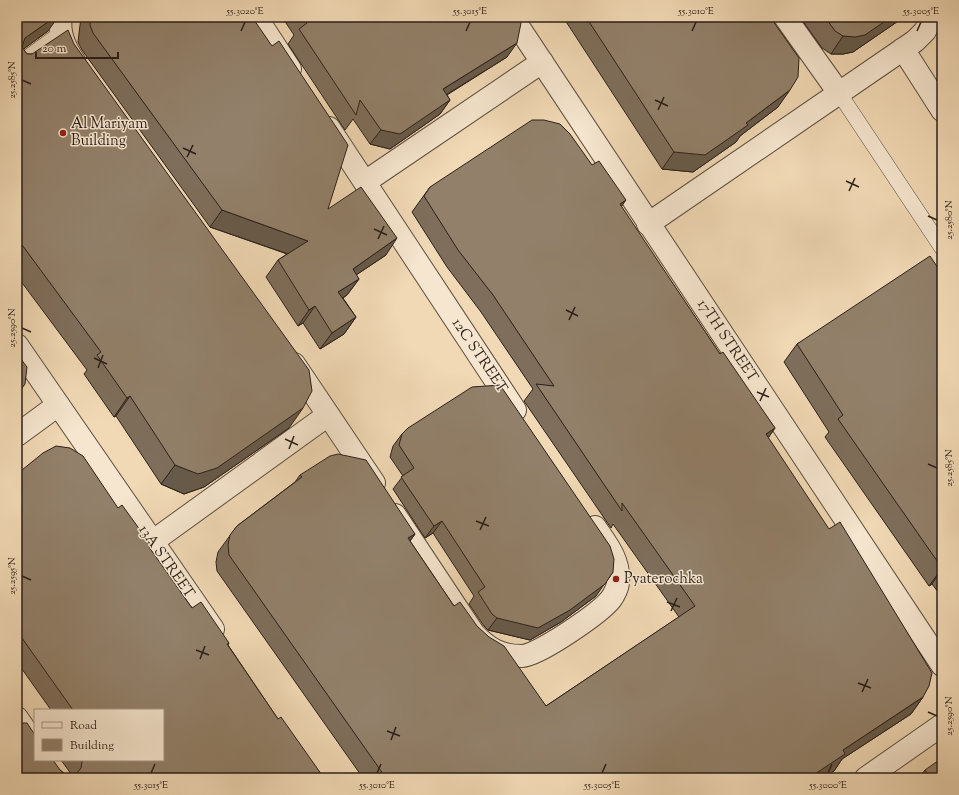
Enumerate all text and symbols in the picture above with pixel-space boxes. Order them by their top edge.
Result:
text: 55.3020°E [226,4,264,19]
text: 55.3015°E [452,4,487,19]
text: 55.3010°E [677,4,714,19]
text: 55.3005°E [902,4,939,19]
scale bar [36,34,118,60]
text: 20 m [42,40,67,58]
text: 25.2585°N [5,61,20,99]
place label: Al Mariyam Building [71,114,148,152]
marker: Al Mariyam Building [58,128,68,138]
text: 25.2580°N [942,200,957,240]
street label: 17TH STREET [692,295,763,387]
text: 25.2590°N [5,308,20,348]
street label: 12C STREET [446,314,512,398]
text: 25.2585°N [942,449,957,487]
street label: 13A STREET [133,521,199,603]
text: 25.2595°N [5,557,20,595]
place label: Pyaterochka [624,569,703,590]
marker: Pyaterochka [611,574,621,584]
text: 25.2590°N [942,696,957,736]
legend [34,709,164,761]
text: Road [70,717,97,735]
text: Building [70,737,114,755]
text: 55.3015°E [133,778,168,793]
text: 55.3010°E [358,778,395,793]
text: 55.3005°E [583,778,620,793]
text: 55.3000°E [808,778,847,793]

